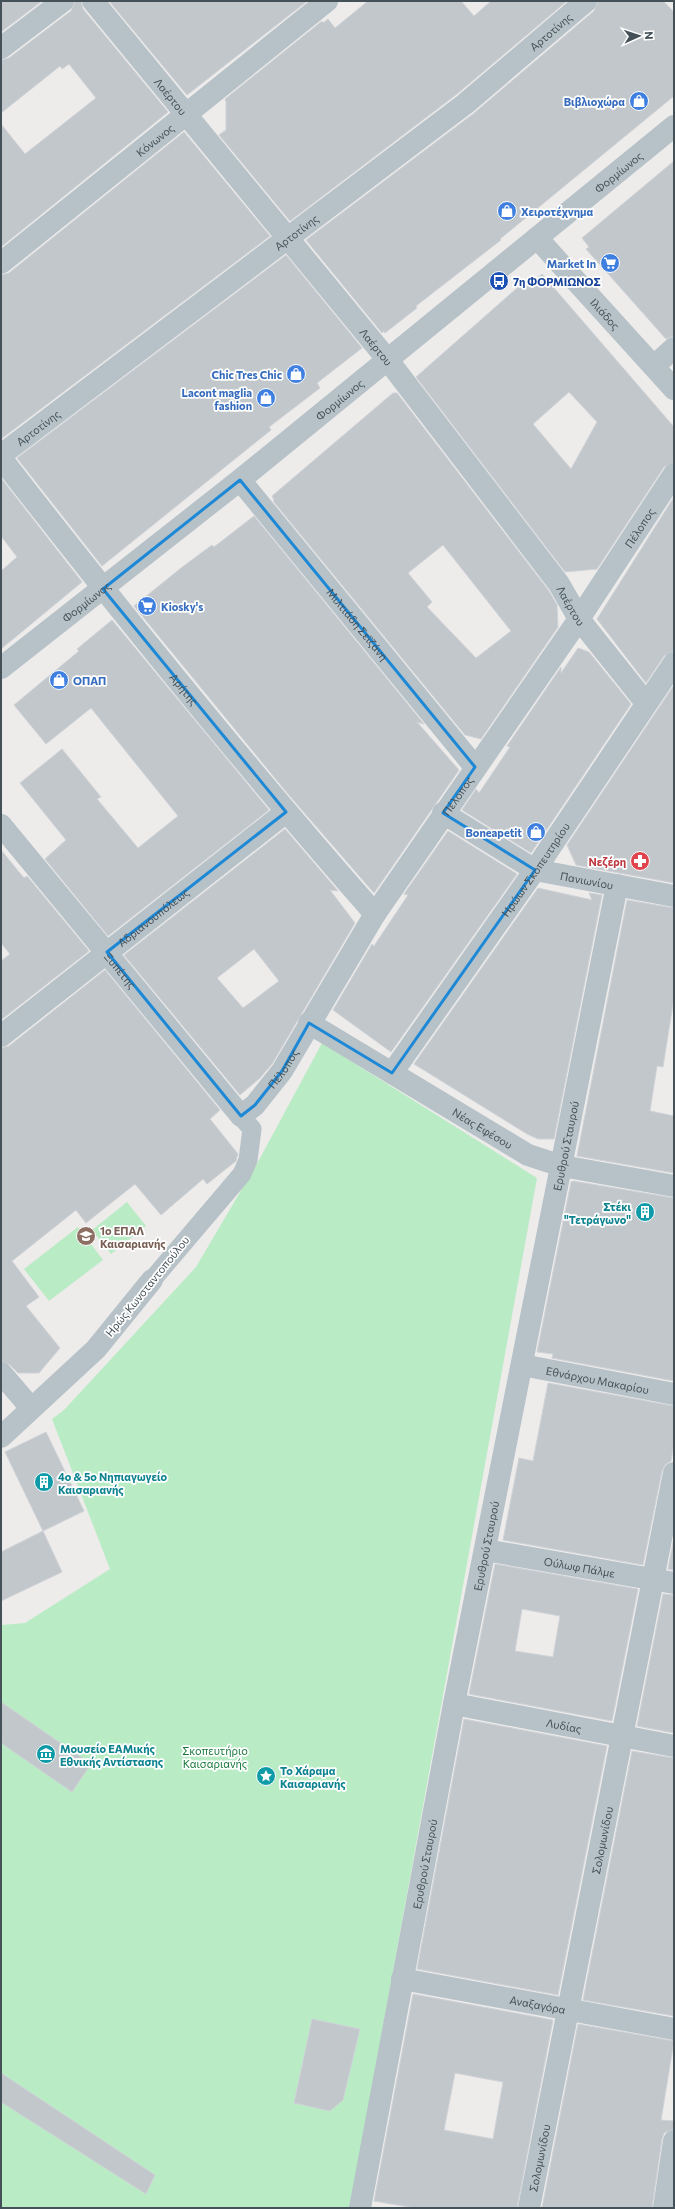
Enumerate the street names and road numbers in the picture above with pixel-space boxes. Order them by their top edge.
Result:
street label: Αρτοτίνης [527,10,574,53]
street label: Λαέρτου [152,75,190,117]
street label: Κόνωνος [133,121,176,159]
street label: Φορμίωνος [592,148,645,195]
street label: Αρτοτίνης [272,211,321,252]
street label: Ιλιάδος [588,295,623,332]
street label: Λαέρτου [358,325,396,367]
street label: Φορμίωνος [313,376,366,422]
street label: Αρτοτίνης [13,407,62,448]
street label: Πέλοπος [621,505,657,550]
street label: Φορμίωνος [59,578,113,624]
street label: Λαέρτου [555,583,588,628]
street label: Μιλτιάδη Σεϊζάνη [325,585,391,663]
street label: Αρήτης [168,670,201,708]
street label: Πέλοπος [439,773,475,818]
street label: Ηρώων Σκοπευτηρίου [498,820,572,919]
street label: Πανιωνίου [559,868,615,891]
street label: Αδριανουπόλεως [115,885,191,949]
street label: Ξυπέτης [102,949,139,991]
street label: Πέλοπος [265,1046,300,1091]
street label: Ερυθρού Σταυρού [550,1100,580,1192]
street label: Νέας Εφέσου [451,1105,515,1151]
street label: Ηρώς Κωνσταντοπούλου [103,1233,191,1339]
street label: Εθνάρχου Μακαρίου [545,1363,650,1396]
street label: Ερυθρού Σταυρού [470,1500,501,1592]
street label: Ούλωφ Πάλμε [543,1554,616,1579]
street label: Λυδίας [545,1715,583,1735]
street label: Σολομωνίδου [589,1805,615,1875]
street label: Ερυθρού Σταυρού [409,1818,439,1910]
street label: Αναξαγόρα [509,1992,567,2016]
street label: Σολομωνίδου [526,2123,552,2193]

